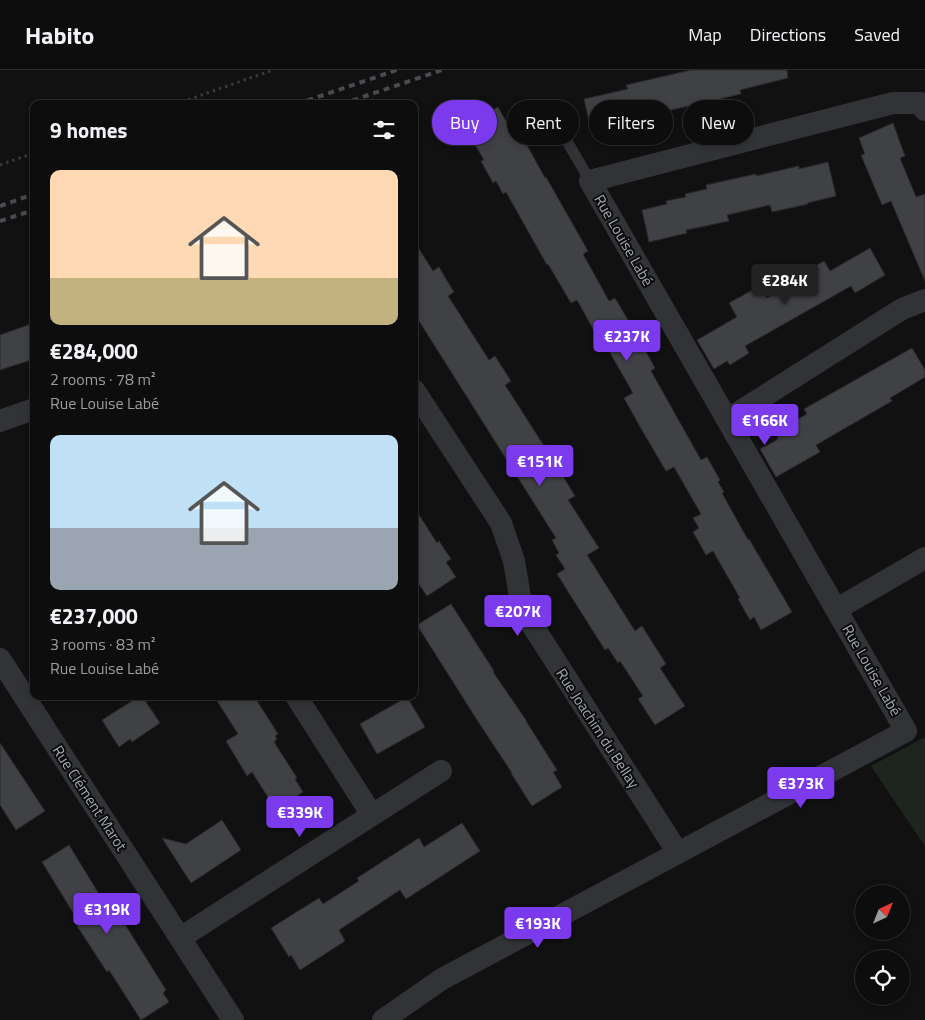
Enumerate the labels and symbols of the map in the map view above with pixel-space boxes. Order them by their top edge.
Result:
street label: Rue Louise Labé [588,190,660,290]
pin: €284K [750,264,820,306]
pin: €237K [592,320,662,362]
pin: €166K [730,404,800,446]
pin: €151K [505,444,575,487]
pin: €207K [483,594,553,637]
street label: Rue Louise Labé [836,620,908,720]
street label: Rue Joachim du Bellay [550,663,646,793]
street label: Rue Clément Marot [47,740,133,856]
pin: €373K [766,766,836,809]
pin: €339K [265,796,335,838]
north arrow [855,885,910,940]
pin: €319K [72,892,142,935]
pin: €193K [503,906,573,949]

